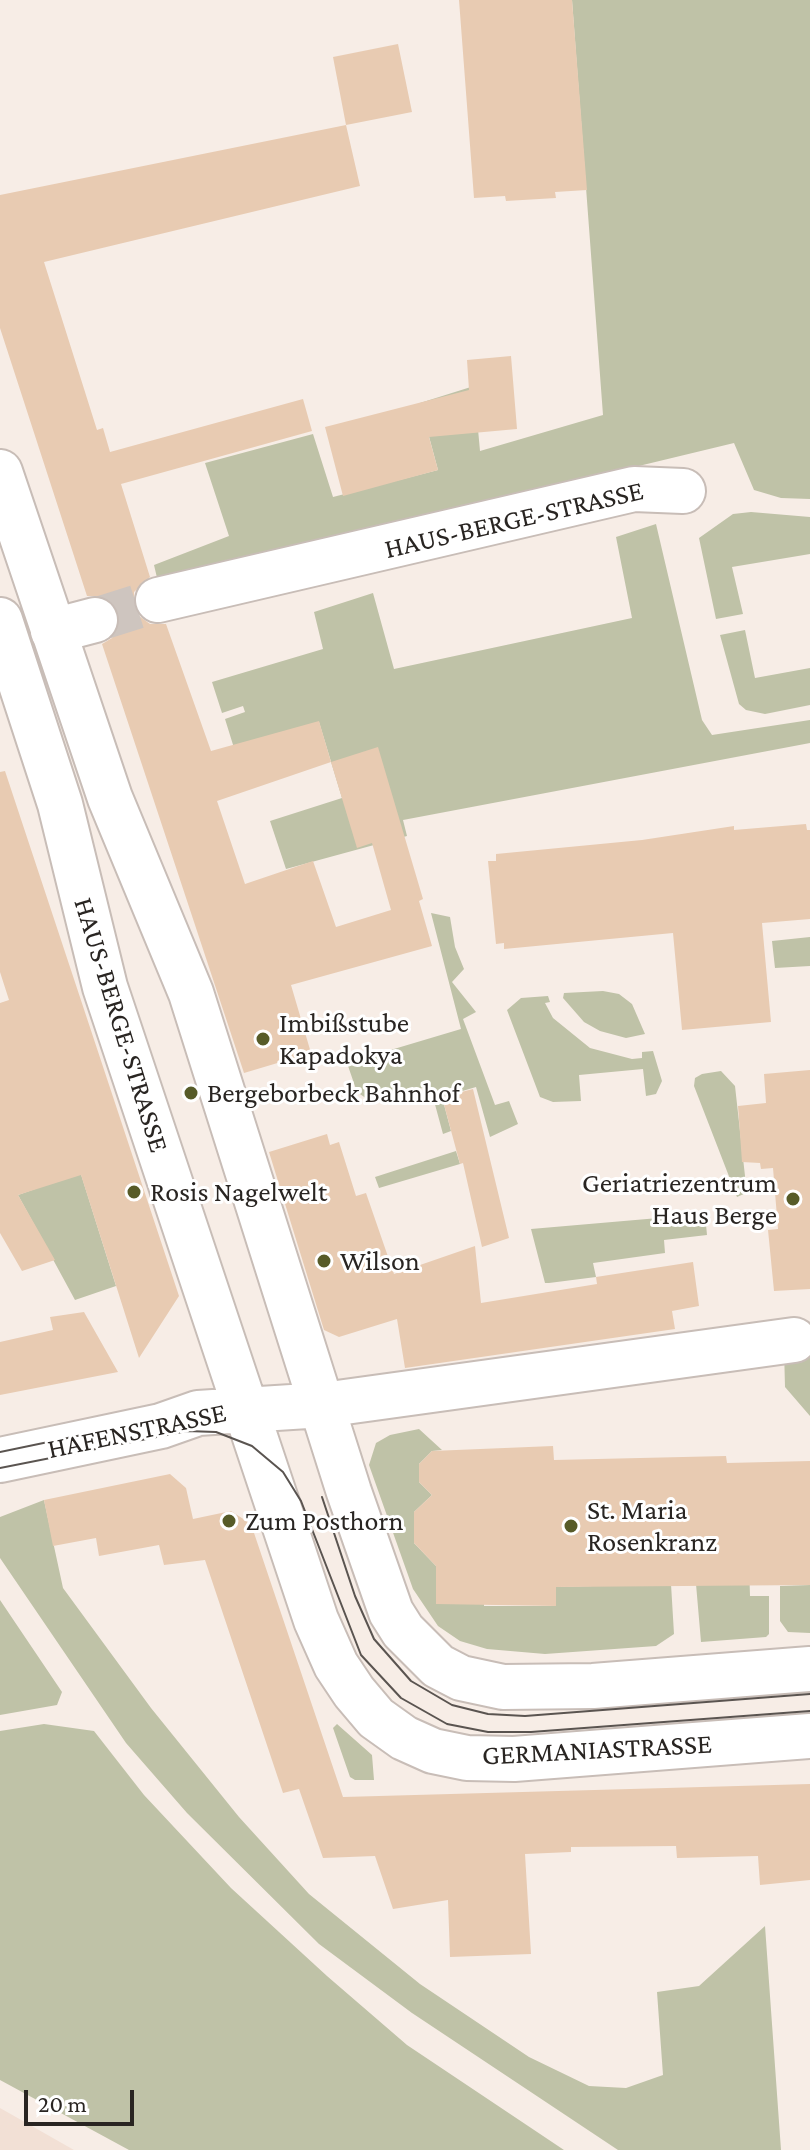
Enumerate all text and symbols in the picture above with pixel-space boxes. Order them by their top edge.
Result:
street label: HAUS-BERGE-STRASSE [381,474,647,566]
street label: HAUS-BERGE-STRASSE [66,894,176,1156]
place label: Imbißstube Kapadokya [279,1006,409,1072]
marker: Imbißstube Kapadokya [254,1030,272,1048]
place label: Bergeborbeck Bahnhof [207,1076,460,1110]
marker: Bergeborbeck Bahnhof [182,1084,200,1102]
place label: Geriatriezentrum Haus Berge [582,1166,777,1232]
place label: Rosis Nagelwelt [150,1175,327,1209]
marker: Rosis Nagelwelt [125,1183,143,1201]
marker: Geriatriezentrum Haus Berge [784,1190,802,1208]
place label: Wilson [340,1244,420,1278]
marker: Wilson [315,1252,333,1270]
street label: HAFENSTRASSE [45,1396,229,1466]
place label: St. Maria Rosenkranz [587,1493,717,1559]
place label: Zum Posthorn [245,1504,403,1538]
marker: Zum Posthorn [220,1512,238,1530]
marker: St. Maria Rosenkranz [562,1517,580,1535]
street label: GERMANIASTRASSE [481,1727,713,1773]
scale bar [28,2074,138,2124]
text: 20 m [38,2090,87,2117]

